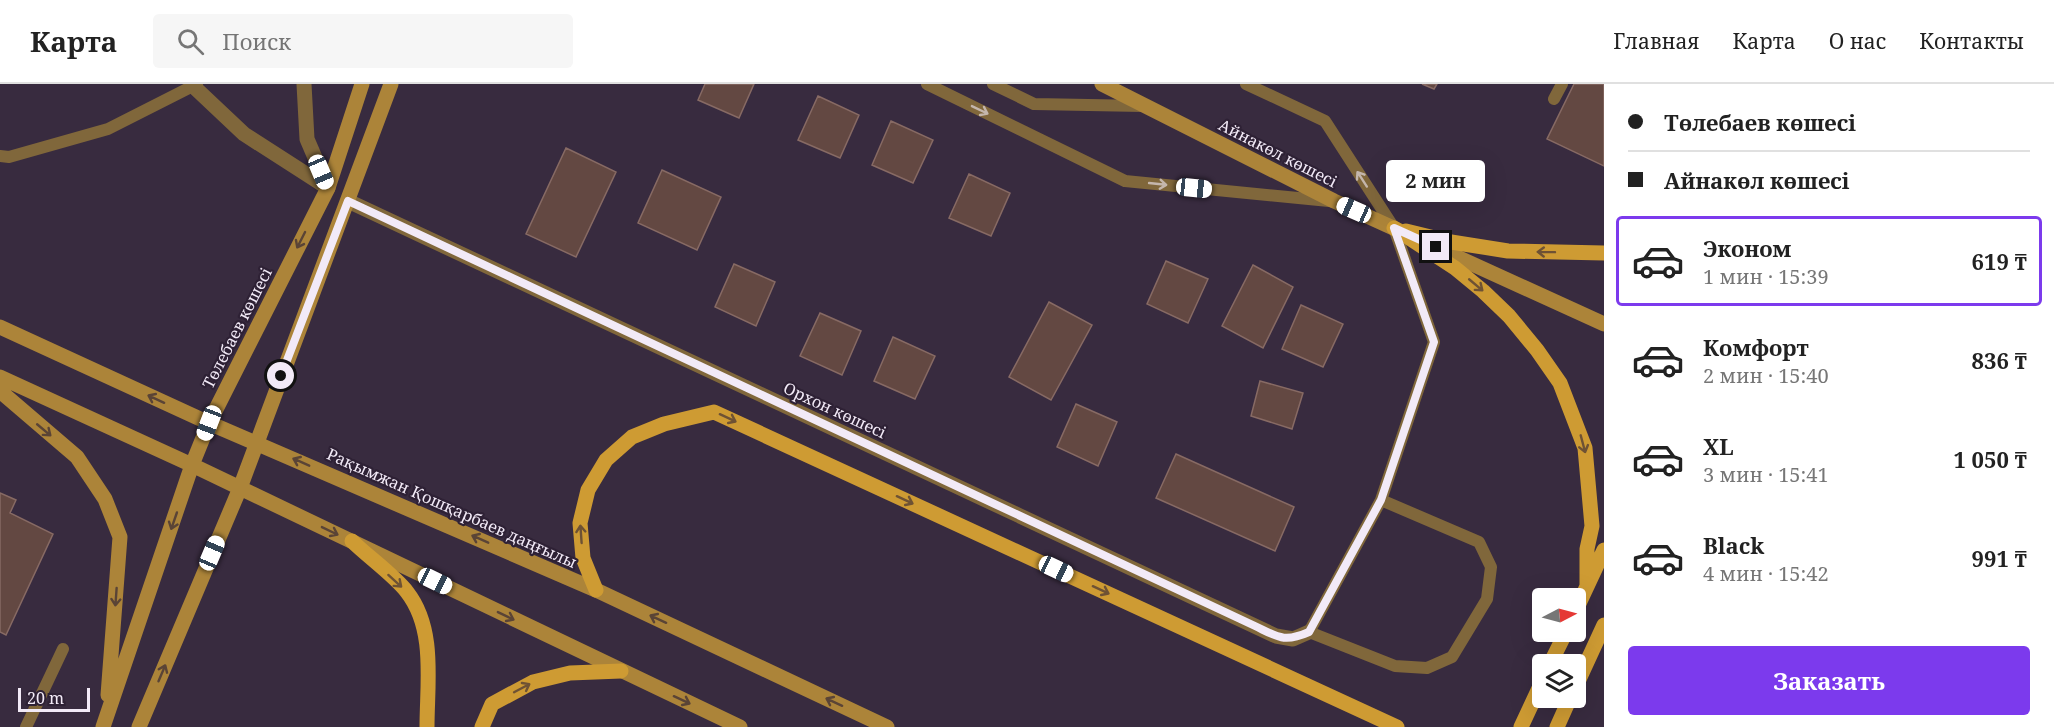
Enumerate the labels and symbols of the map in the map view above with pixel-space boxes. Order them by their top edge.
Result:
one-way arrow [971,104,989,116]
street label: Айнакөл көшесі [1215,114,1341,193]
car [306,152,336,192]
callout: 2 мин [1386,160,1486,202]
one-way arrow [1356,171,1368,187]
car [1175,177,1213,199]
one-way arrow [1148,179,1168,190]
car [1334,194,1374,226]
one-way arrow [295,231,307,249]
route end [1422,233,1449,260]
one-way arrow [1536,246,1556,258]
street label: Төлебаев көшесі [197,263,277,392]
one-way arrow [1468,279,1484,292]
route start [267,362,294,389]
street label: Орхон көшесі [780,377,890,444]
one-way arrow [147,392,165,404]
car [194,403,224,443]
one-way arrow [719,413,737,424]
one-way arrow [36,423,52,436]
one-way arrow [1578,435,1589,454]
street label: Рақымжан Қошқарбаев даңғылы [324,443,580,573]
one-way arrow [292,455,310,466]
one-way arrow [896,494,914,506]
one-way arrow [167,511,178,529]
one-way arrow [575,524,586,544]
one-way arrow [321,526,339,538]
car [197,533,227,573]
one-way arrow [471,533,489,545]
car [1036,553,1076,585]
car [415,565,455,597]
one-way arrow [387,574,402,588]
one-way arrow [1092,585,1110,597]
one-way arrow [110,587,121,607]
north arrow [1532,588,1586,642]
one-way arrow [497,610,515,622]
one-way arrow [649,612,667,624]
one-way arrow [157,664,168,683]
one-way arrow [512,682,530,693]
scale bar [18,685,90,712]
one-way arrow [673,694,691,706]
one-way arrow [826,696,844,708]

